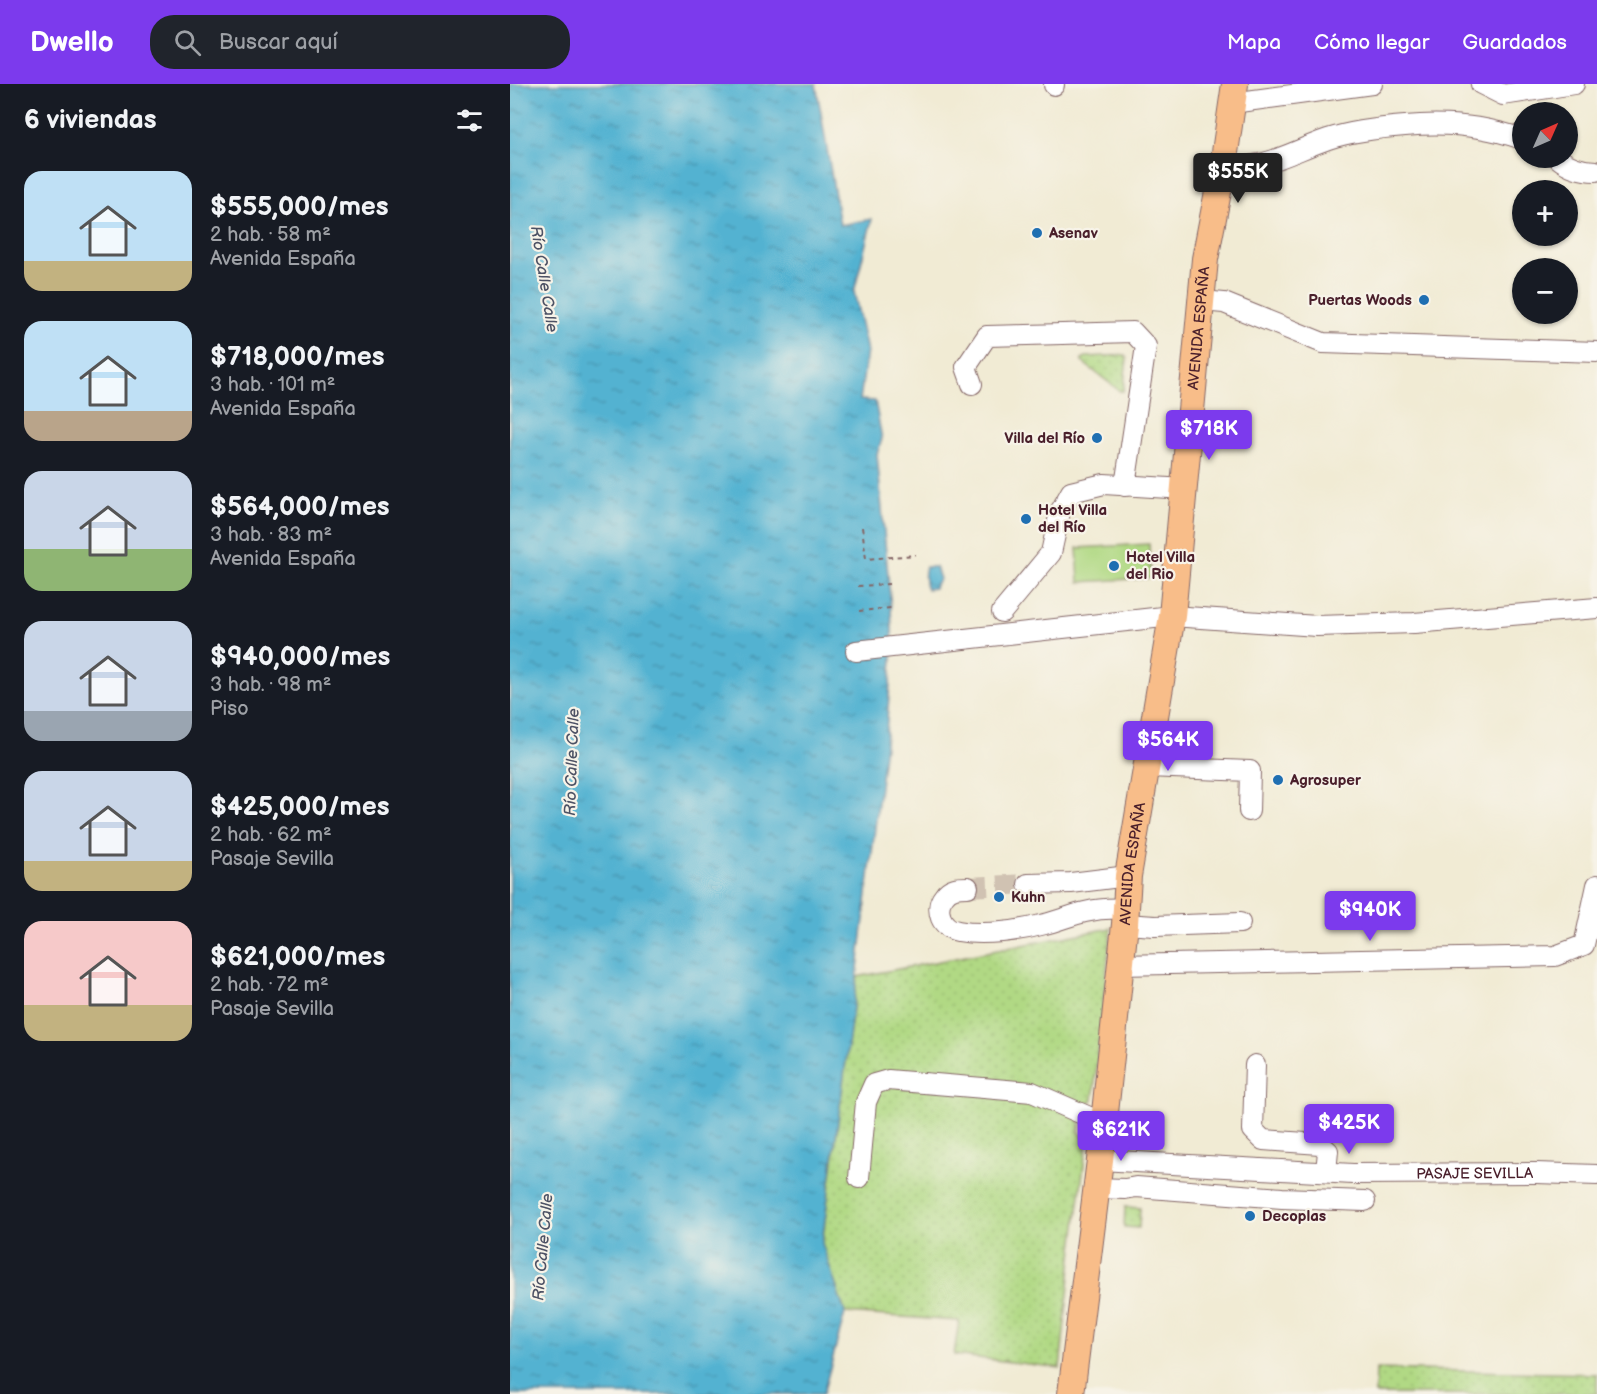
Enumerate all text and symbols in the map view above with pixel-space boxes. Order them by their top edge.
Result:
search box [150,15,570,69]
text: Dwello [30,26,114,59]
icon: search [171,26,204,59]
text: Buscar aquí [219,29,338,56]
text: Mapa [1227,30,1281,55]
text: Cómo llegar [1314,30,1429,55]
text: Guardados [1462,30,1567,55]
north arrow [1512,102,1578,168]
map controls [1512,102,1578,324]
icon: filters [453,104,486,137]
text: 6 viviendas [24,105,157,136]
pin: $555K [1196,153,1280,204]
text: $555K [1207,160,1269,184]
button: + [1512,180,1578,246]
text: $555,000/mes [210,192,389,223]
icon: home [72,195,144,267]
text: 2 hab. · 58 m² [210,223,331,247]
place label: Asenav [1048,224,1099,243]
water label: Río Calle Calle [526,225,561,334]
marker: Asenav [1030,226,1044,240]
text: Avenida España [210,247,356,271]
button: − [1512,258,1578,324]
street label: AVENIDA ESPAÑA [1184,265,1214,391]
place label: Puertas Woods [1308,291,1412,310]
marker: Puertas Woods [1417,293,1431,307]
text: $718,000/mes [210,342,385,373]
icon: home [72,345,144,417]
text: 3 hab. · 101 m² [210,373,335,397]
text: Avenida España [210,397,356,421]
pin: $718K [1167,410,1251,461]
text: $718K [1180,417,1238,441]
place label: Villa del Río [1004,429,1085,448]
marker: Villa del Río [1090,431,1104,445]
text: $564,000/mes [210,492,390,523]
icon: home [72,495,144,567]
place label: Hotel Villa del Río [1038,501,1107,537]
marker: Hotel Villa del Río [1019,512,1033,526]
text: 3 hab. · 83 m² [210,523,332,547]
text: Avenida España [210,547,356,571]
place label: Hotel Villa del Rio [1126,548,1195,584]
marker: Hotel Villa del Rio [1107,559,1121,573]
text: $940,000/mes [210,642,390,673]
icon: home [72,645,144,717]
text: 3 hab. · 98 m² [210,673,331,697]
text: Piso [210,697,249,721]
water label: Río Calle Calle [561,708,584,816]
pin: $564K [1126,721,1210,772]
text: $564K [1137,728,1199,752]
place label: Agrosuper [1289,771,1362,790]
marker: Agrosuper [1271,773,1285,787]
text: $425,000/mes [210,792,389,823]
icon: home [72,795,144,867]
street label: AVENIDA ESPAÑA [1116,800,1150,926]
text: 2 hab. · 62 m² [210,823,332,847]
text: Pasaje Sevilla [210,847,334,871]
place label: Kuhn [1011,888,1046,907]
marker: Kuhn [992,890,1006,904]
pin: $940K [1328,891,1412,942]
text: $940K [1339,898,1401,922]
text: $621,000/mes [210,942,385,973]
icon: home [72,945,144,1017]
text: 2 hab. · 72 m² [210,973,329,997]
text: Pasaje Sevilla [210,997,334,1021]
pin: $425K [1307,1104,1391,1155]
pin: $621K [1079,1111,1163,1162]
text: $425K [1318,1111,1380,1135]
text: $621K [1092,1118,1150,1142]
street label: PASAJE SEVILLA [1416,1164,1534,1184]
water label: Río Calle Calle [529,1193,558,1302]
place label: Decoplas [1262,1207,1326,1226]
marker: Decoplas [1243,1209,1257,1223]

